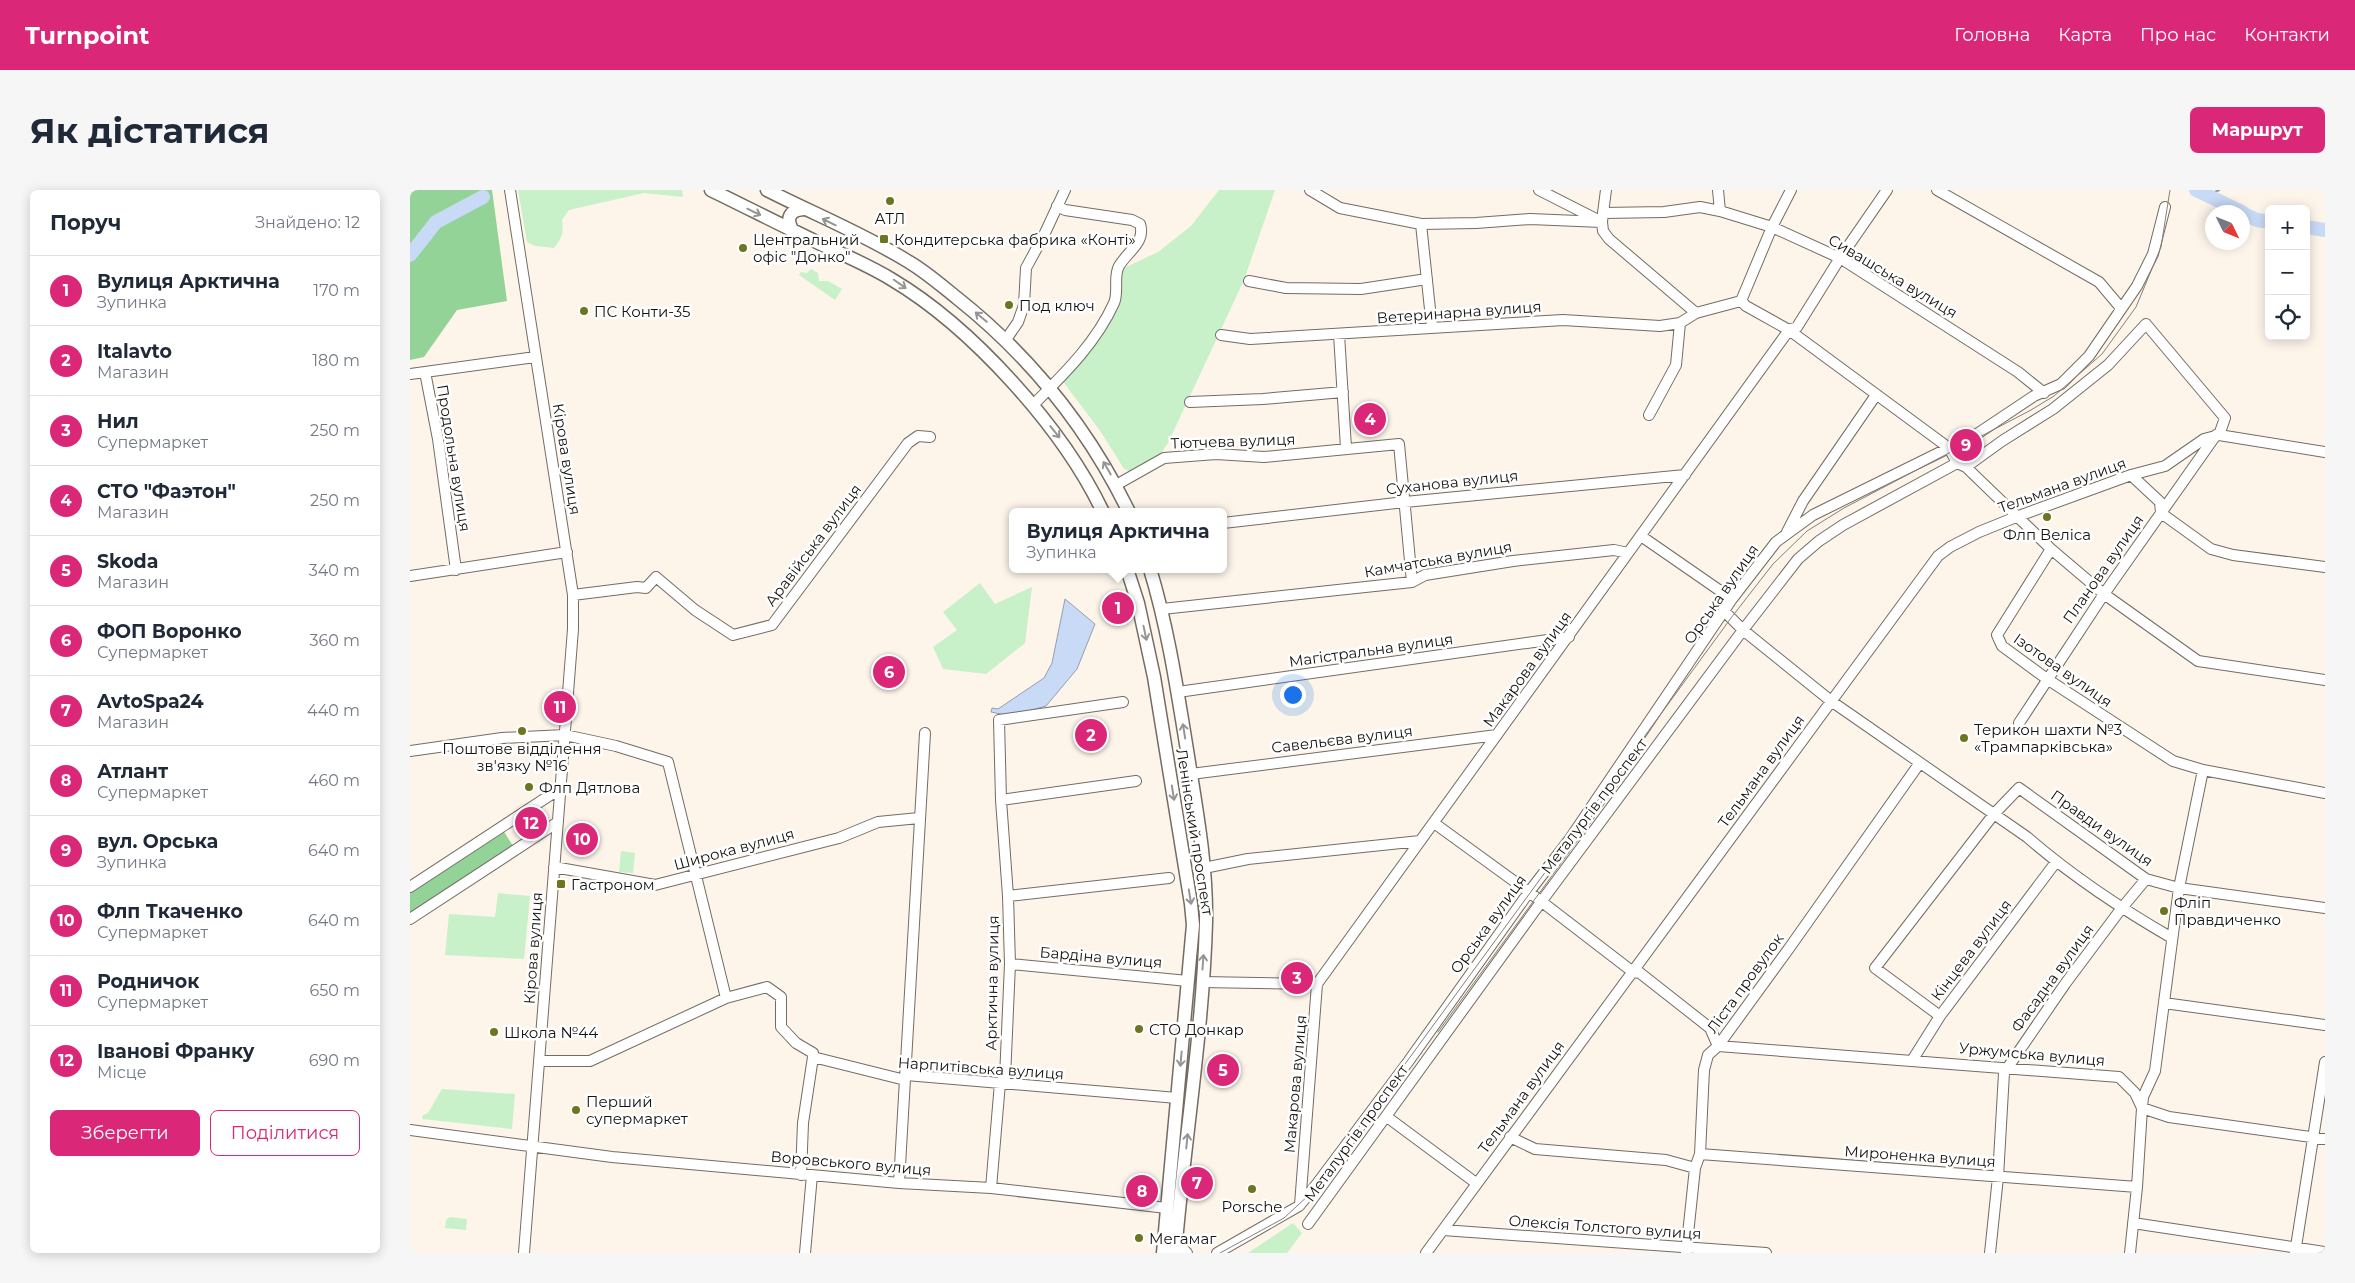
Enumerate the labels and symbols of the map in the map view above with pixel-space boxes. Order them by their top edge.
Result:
marker: АТЛ [884,195,896,207]
north arrow [2205,205,2250,250]
one-way arrow [747,207,762,217]
place label: АТЛ [875,209,905,228]
one-way arrow [822,216,837,226]
place label: Центральний офіс "Донко" [753,230,859,266]
place label: Кондитерська фабрика «Конті» [894,230,1136,249]
street label: Сивашська вулиця [1825,230,1961,322]
marker: Кондитерська фабрика «Конті» [878,233,890,245]
marker: Центральний офіс "Донко" [737,242,749,254]
one-way arrow [892,279,906,289]
place label: Под ключ [1019,296,1095,315]
street label: Ветеринарна вулиця [1376,297,1542,327]
marker: Под ключ [1003,299,1015,311]
place label: ПС Конти-35 [594,302,690,321]
marker: ПС Конти-35 [578,305,590,317]
one-way arrow [975,312,988,323]
street label: Продольна вулиця [433,383,475,533]
pin: 4 [1354,400,1386,438]
street label: Кірова вулиця [549,402,585,516]
one-way arrow [1049,425,1060,438]
pin: 9 [1950,426,1982,464]
street label: Тютчева вулиця [1170,429,1296,453]
street label: Тельмана вулиця [1995,453,2129,517]
one-way arrow [1101,462,1111,476]
street label: Суханова вулиця [1385,466,1519,498]
street label: Аравійська вулиця [761,480,865,610]
marker: Флп Веліса [2041,511,2053,523]
street label: Планова вулиця [2058,511,2148,627]
place label: Флп Веліса [2003,525,2091,544]
street label: Камчатська вулиця [1363,537,1513,581]
street label: Орська вулиця [1680,540,1762,648]
pin: 1 [1102,589,1134,627]
street label: Макарова вулиця [1479,607,1575,731]
one-way arrow [1141,625,1150,641]
street label: Магістральна вулиця [1288,629,1454,671]
street label: Ізотова вулиця [2010,629,2116,711]
pin: 6 [873,653,905,691]
your location [1280,682,1306,708]
pin: 11 [544,688,576,726]
street label: Тельмана вулиця [1714,711,1808,831]
pin: 2 [1075,716,1107,754]
place label: Терикон шахти №3 «Трампарківська» [1974,720,2122,756]
street label: Савельєва вулиця [1270,721,1414,757]
one-way arrow [1178,723,1188,739]
marker: Поштове відділення зв'язку №16 [516,725,528,737]
marker: Терикон шахти №3 «Трампарківська» [1958,732,1970,744]
street label: Металургів проспект [1537,734,1652,878]
place label: Поштове відділення зв'язку №16 [442,739,602,775]
street label: Ленінський проспект [1172,747,1218,918]
place label: Флп Дятлова [539,778,640,797]
marker: Флп Дятлова [523,781,535,793]
one-way arrow [1168,785,1178,801]
street label: Правди вулиця [2047,786,2157,870]
pin: 12 [515,804,547,842]
pin: 10 [566,820,598,858]
street label: Широка вулиця [672,824,796,874]
street label: Орська вулиця [1446,871,1530,977]
place label: Гастроном [571,875,655,894]
marker: Гастроном [555,878,567,890]
one-way arrow [1185,889,1195,905]
street label: Кірова вулиця [520,891,546,1005]
place label: Фліп Правдиченко [2174,893,2281,929]
street label: Кінцева вулиця [1927,895,2015,1005]
marker: Фліп Правдиченко [2158,905,2170,917]
street label: Арктична вулиця [981,915,1003,1051]
street label: Фасадна вулиця [2007,920,2097,1036]
street label: Ліста провулок [1702,929,1788,1037]
street label: Бардіна вулиця [1039,942,1163,972]
one-way arrow [1198,954,1208,970]
pin: 3 [1281,959,1313,997]
street label: Макарова вулиця [1280,1014,1310,1154]
place label: СТО Донкар [1149,1020,1244,1039]
place label: Школа №44 [504,1023,598,1042]
marker: СТО Донкар [1133,1023,1145,1035]
marker: Школа №44 [488,1026,500,1038]
street label: Тельмана вулиця [1474,1037,1568,1157]
street label: Уржумська вулиця [1958,1038,2106,1070]
one-way arrow [1176,1050,1186,1066]
pin: 5 [1207,1051,1239,1089]
street label: Нарпитівська вулиця [897,1053,1065,1083]
street label: Металургів проспект [1300,1060,1413,1205]
place label: Перший супермаркет [586,1092,689,1128]
marker: Перший супермаркет [570,1104,582,1116]
one-way arrow [1182,1134,1192,1150]
street label: Мироненка вулиця [1844,1141,1996,1171]
street label: Воровського вулиця [770,1147,932,1179]
pin: 7 [1181,1164,1213,1202]
pin: 8 [1126,1172,1158,1210]
marker: Porsche [1246,1183,1258,1195]
place label: Porsche [1222,1197,1282,1216]
street label: Олексія Толстого вулиця [1508,1211,1702,1243]
place label: Мегамаг [1149,1229,1217,1248]
marker: Мегамаг [1133,1232,1145,1244]

